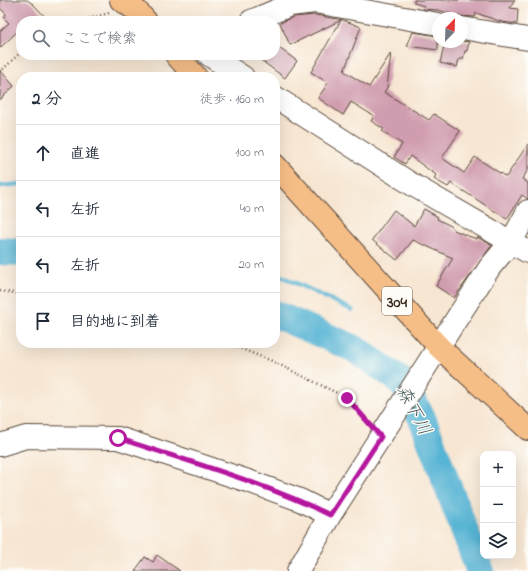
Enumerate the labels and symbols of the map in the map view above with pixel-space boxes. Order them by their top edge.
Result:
north arrow [432,12,468,48]
road number: 304 [382,287,412,315]
water label: 森下川 [388,381,436,441]
route end [338,389,356,407]
route start [109,429,127,447]

